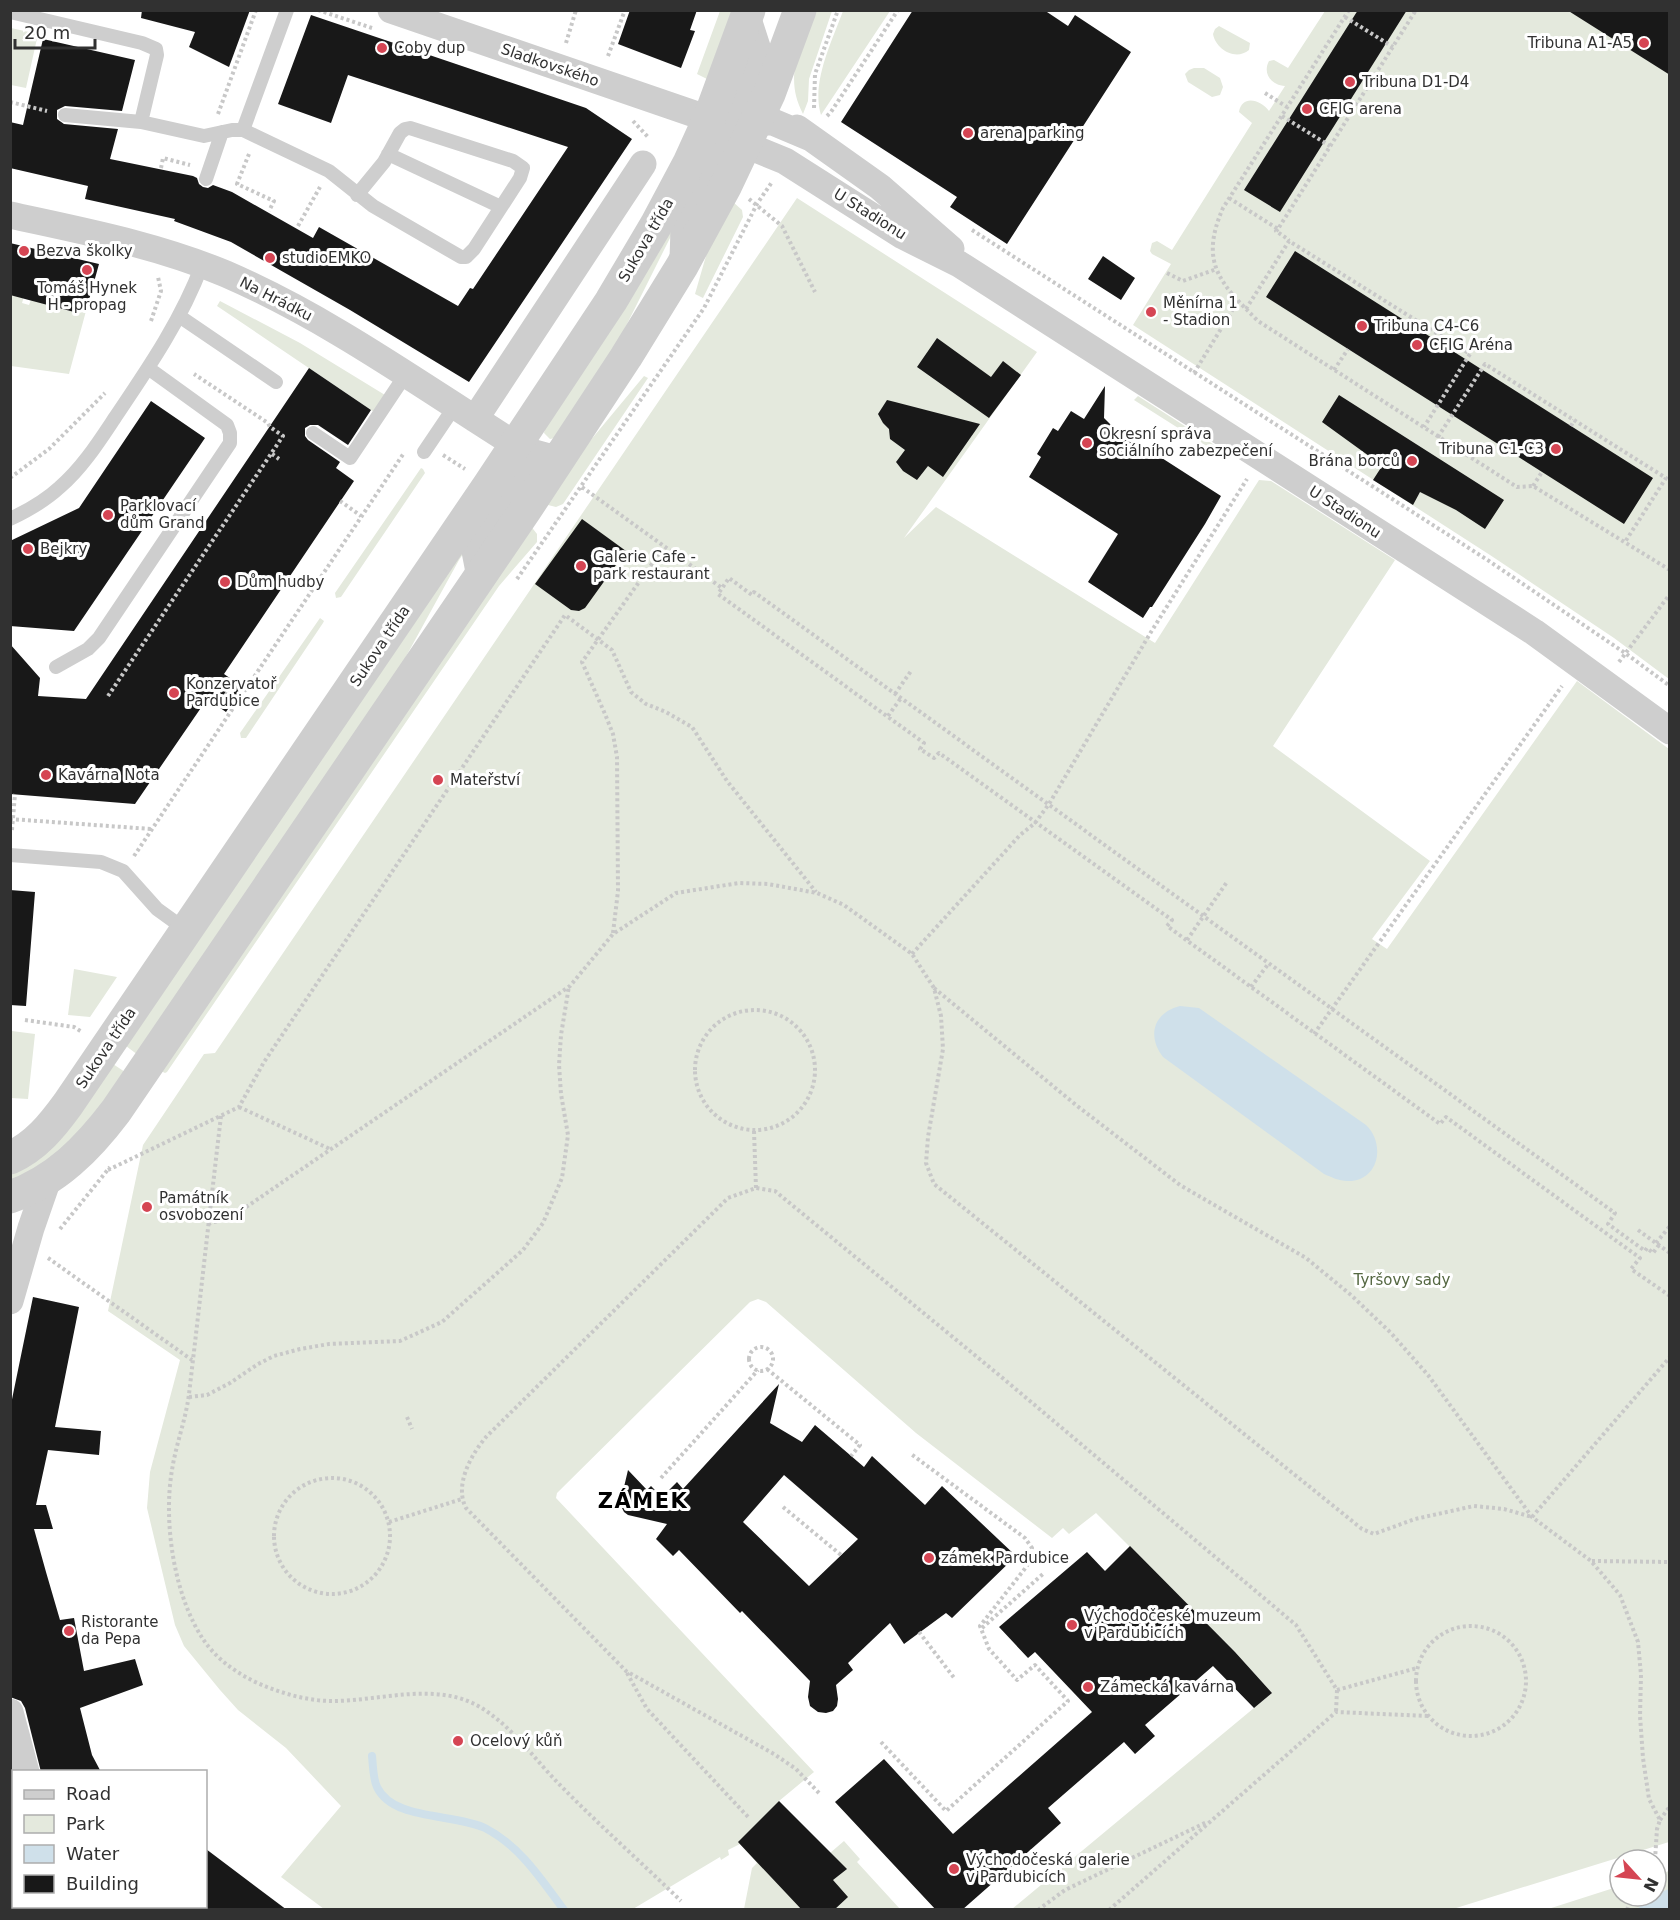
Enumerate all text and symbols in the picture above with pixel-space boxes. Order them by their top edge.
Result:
scale bar [15,12,94,50]
text: 20 m [24,22,70,43]
place label: Tribuna A1-A5 [1527,34,1632,52]
marker: Tribuna A1-A5 [1637,36,1651,50]
place label: Coby dup [394,39,465,57]
street label: Sladkovského [499,40,601,90]
marker: Coby dup [375,41,389,55]
place label: Tribuna D1-D4 [1361,73,1469,91]
marker: Tribuna D1-D4 [1343,75,1357,89]
place label: CFIG arena [1319,100,1402,118]
marker: CFIG arena [1300,102,1314,116]
place label: arena parking [980,124,1085,142]
marker: arena parking [961,126,975,140]
street label: U Stadionu [830,185,910,243]
street label: Sukova třída [615,195,677,285]
place label: Bezva školky [36,242,133,260]
marker: Bezva školky [17,244,31,258]
place label: studioEMKO [282,249,371,267]
marker: studioEMKO [263,251,277,265]
marker: Tomáš Hynek H - propag [80,263,94,277]
street label: Na Hrádku [237,273,315,325]
place label: Tomáš Hynek H - propag [36,279,137,314]
place label: Měnírna 1 - Stadion [1163,294,1238,329]
marker: Měnírna 1 - Stadion [1144,305,1158,319]
place label: Tribuna C4-C6 [1373,317,1479,335]
marker: Tribuna C4-C6 [1355,319,1369,333]
place label: CFIG Aréna [1429,336,1513,354]
marker: CFIG Aréna [1410,338,1424,352]
place label: Okresní správa sociálního zabezpečení [1099,425,1273,460]
marker: Okresní správa sociálního zabezpečení [1080,436,1094,450]
place label: Tribuna C1-C3 [1438,440,1544,458]
marker: Tribuna C1-C3 [1549,442,1563,456]
place label: Brána borců [1309,452,1400,470]
marker: Brána borců [1405,454,1419,468]
street label: U Stadionu [1306,482,1384,542]
place label: Parklovací dům Grand [120,497,204,532]
marker: Parklovací dům Grand [101,508,115,522]
place label: Bejkry [40,540,88,558]
marker: Bejkry [21,542,35,556]
place label: Galerie Cafe - park restaurant [593,548,710,583]
marker: Galerie Cafe - park restaurant [574,559,588,573]
place label: Dům hudby [237,573,324,591]
marker: Dům hudby [218,575,232,589]
street label: Sukova třída [346,602,414,690]
place label: Konzervatoř Pardubice [186,675,277,710]
marker: Konzervatoř Pardubice [167,686,181,700]
place label: Kavárna Nota [58,766,160,784]
marker: Kavárna Nota [39,768,53,782]
place label: Mateřství [450,771,521,789]
marker: Mateřství [431,773,445,787]
street label: Sukova třída [72,1004,140,1092]
place label: Památník osvobození [159,1189,244,1224]
marker: Památník osvobození [140,1200,154,1214]
park label: Tyršovy sady [1353,1271,1451,1289]
district label: ZÁMEK [598,1488,688,1513]
place label: zámek Pardubice [941,1549,1069,1567]
marker: zámek Pardubice [922,1551,936,1565]
place label: Východočeské muzeum v Pardubicích [1084,1607,1261,1642]
place label: Ristorante da Pepa [81,1613,158,1648]
marker: Východočeské muzeum v Pardubicích [1065,1618,1079,1632]
marker: Ristorante da Pepa [62,1624,76,1638]
place label: Zámecká kavárna [1100,1678,1234,1696]
marker: Zámecká kavárna [1081,1680,1095,1694]
place label: Ocelový kůň [470,1732,562,1750]
marker: Ocelový kůň [451,1734,465,1748]
legend [12,1770,207,1908]
text: Road [66,1783,111,1804]
text: Park [66,1813,105,1834]
text: Water [66,1843,120,1864]
north arrow [1608,1848,1668,1908]
place label: Východočeská galerie v Pardubicích [966,1851,1130,1886]
marker: Východočeská galerie v Pardubicích [947,1862,961,1876]
text: Building [66,1873,139,1894]
text: N [1639,1874,1662,1895]

